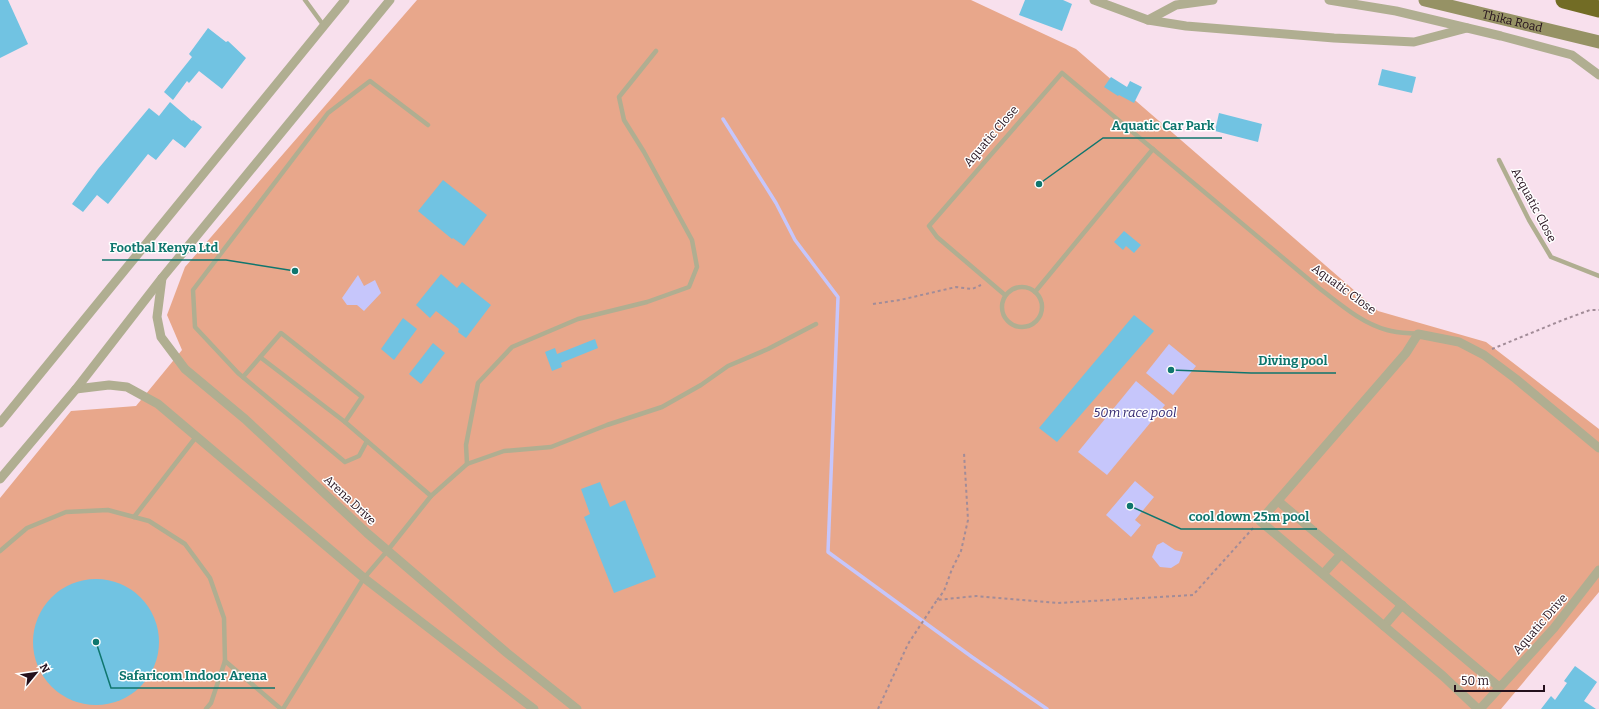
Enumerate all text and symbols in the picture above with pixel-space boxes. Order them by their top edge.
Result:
street label: Thika Road [1481,7,1544,35]
street label: Aquatic Close [961,103,1021,169]
callout: Aquatic Car Park [1103,113,1222,138]
text: Aquatic Car Park [1112,118,1215,133]
street label: Acquatic Close [1509,166,1559,244]
callout: Footbal Kenya Ltd [102,235,226,260]
text: Footbal Kenya Ltd [110,240,218,255]
street label: Aquatic Close [1309,261,1379,317]
callout: Diving pool [1251,348,1336,373]
text: Diving pool [1258,353,1328,368]
water label: 50m race pool [1094,405,1177,420]
street label: Arena Drive [321,472,379,528]
callout: cool down 25m pool [1181,504,1317,529]
text: cool down 25m pool [1189,509,1309,524]
street label: Aquatic Drive [1510,591,1570,657]
north arrow [16,653,56,693]
text: N [37,662,52,676]
callout: Safaricom Indoor Arena [111,663,275,688]
scale bar [1455,667,1544,693]
text: Safaricom Indoor Arena [119,668,268,683]
text: 50 m [1461,674,1490,688]

